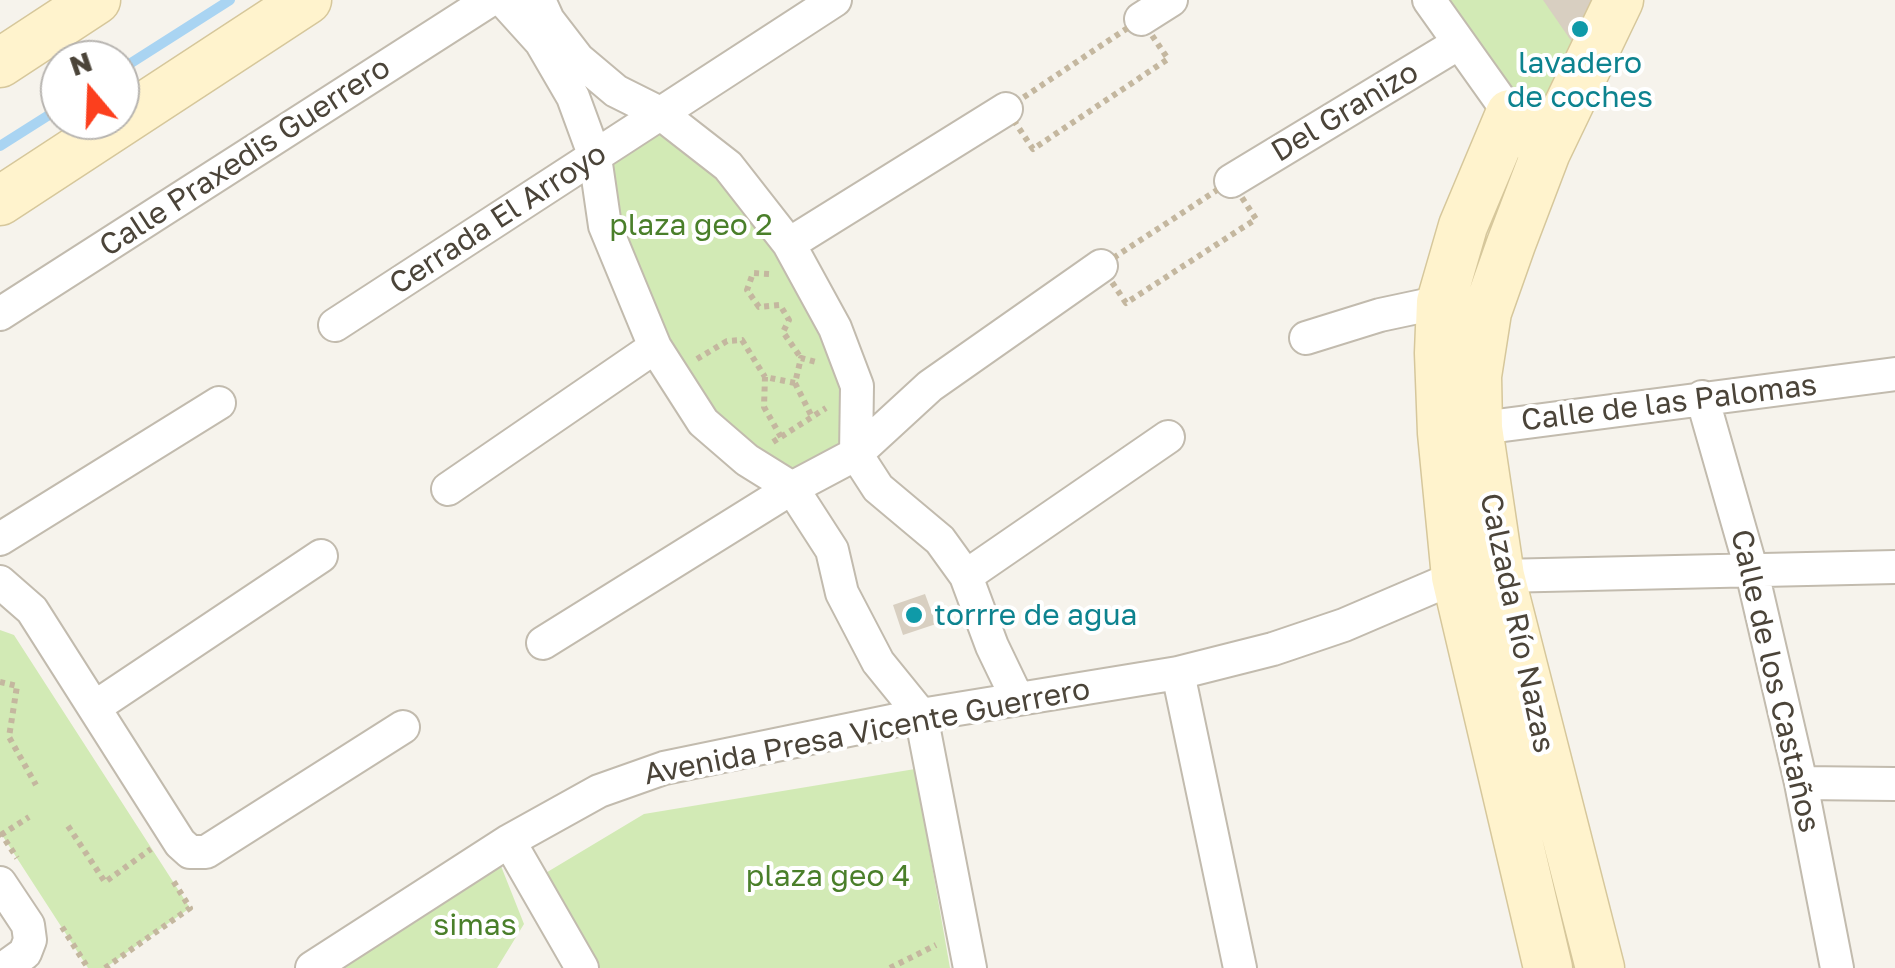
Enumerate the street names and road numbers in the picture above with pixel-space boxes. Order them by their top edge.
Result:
street label: Calle Praxedis Guerrero [93,50,397,264]
street label: Del Granizo [1265,54,1425,170]
street label: Cerrada El Arroyo [383,136,613,302]
street label: Calle de las Palomas [1519,367,1819,439]
street label: Calzada Río Nazas [1472,490,1562,756]
street label: Calle de los Castaños [1723,526,1827,836]
street label: Avenida Presa Vicente Guerrero [641,671,1093,793]

